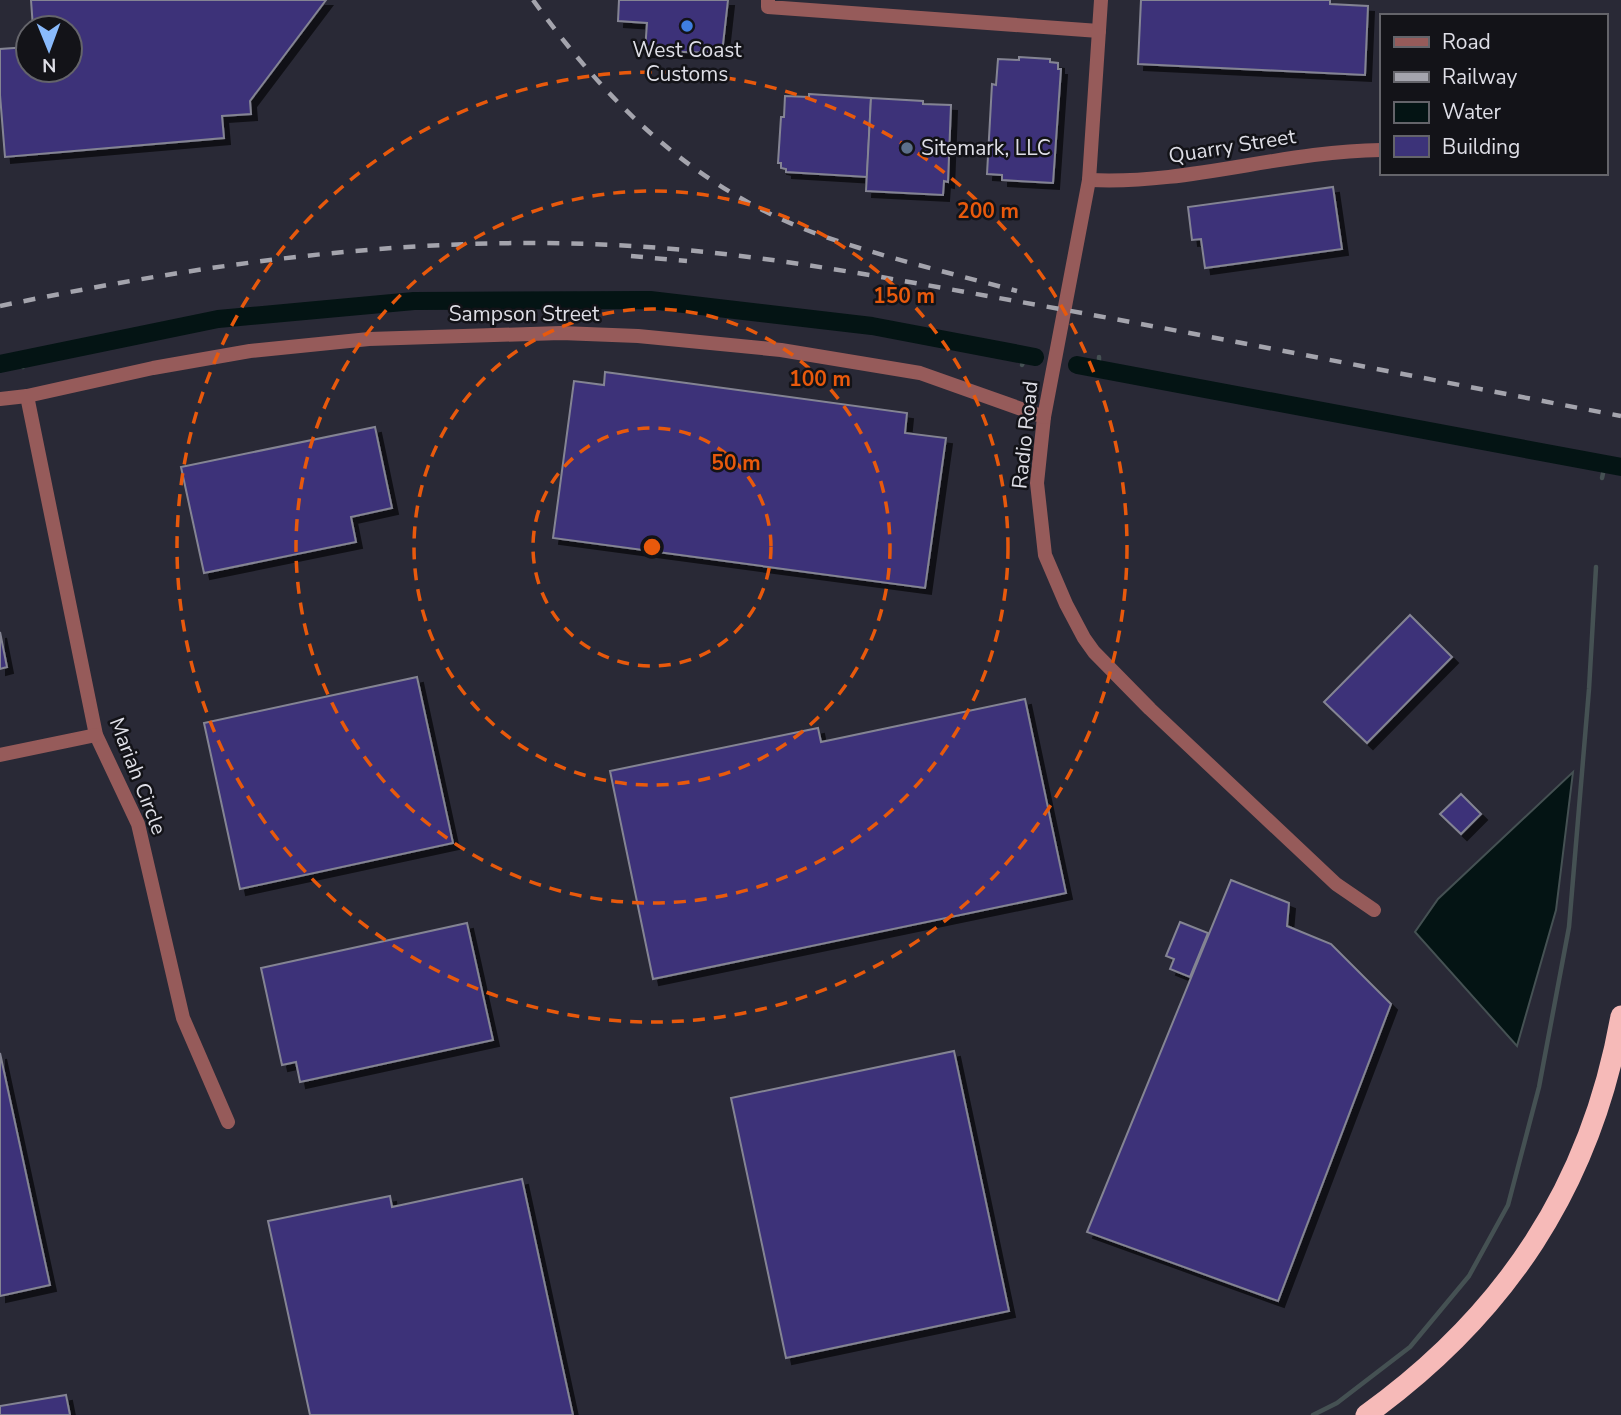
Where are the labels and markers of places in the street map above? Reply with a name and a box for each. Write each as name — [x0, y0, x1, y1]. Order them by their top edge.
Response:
marker: West Coast Customs — [679, 18, 695, 34]
place label: West Coast Customs — [632, 36, 742, 88]
place label: Sitemark, LLC — [921, 134, 1051, 162]
marker: Sitemark, LLC — [899, 140, 915, 156]
centre of rings — [640, 535, 664, 559]

